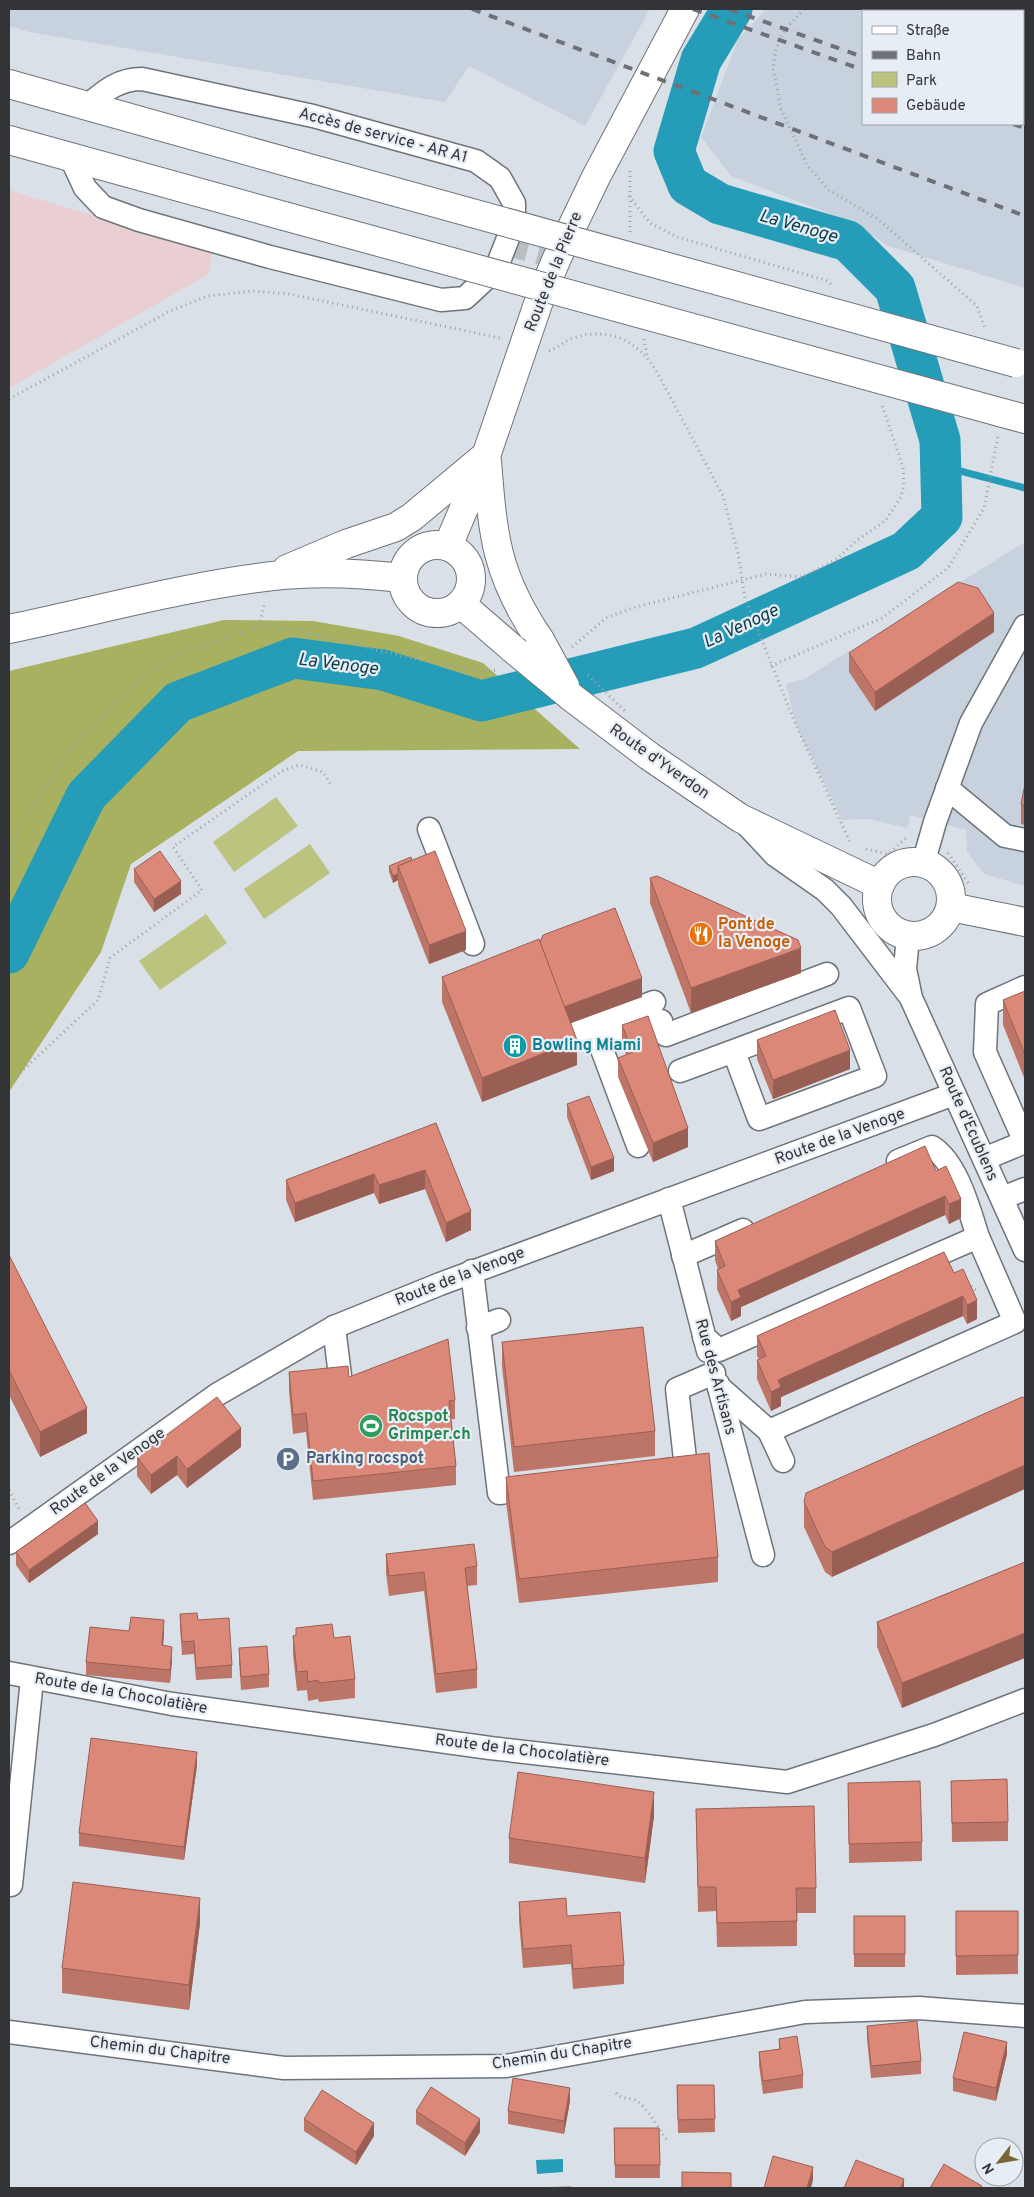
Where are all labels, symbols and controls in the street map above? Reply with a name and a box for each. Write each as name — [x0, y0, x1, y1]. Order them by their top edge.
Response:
legend — [862, 10, 1024, 125]
text: Straße — [906, 22, 950, 41]
text: Bahn — [906, 47, 941, 66]
text: Park — [906, 72, 937, 91]
text: Gebäude — [906, 97, 966, 116]
street label: Accès de service - AR A1 — [296, 104, 470, 168]
water label: La Venoge — [756, 205, 840, 249]
street label: Route de la Pierre — [521, 209, 587, 335]
water label: La Venoge — [700, 599, 783, 654]
water label: La Venoge — [297, 649, 380, 681]
street label: Route d'Yverdon — [605, 720, 713, 804]
place label: Pont de la Venoge — [718, 915, 790, 953]
restaurant icon: Pont de la Venoge — [688, 921, 714, 947]
building icon: Bowling Miami — [502, 1033, 528, 1059]
place label: Bowling Miami — [532, 1036, 641, 1056]
street label: Route d'Ecublens — [934, 1064, 1002, 1184]
street label: Route de la Venoge — [772, 1104, 908, 1170]
street label: Route de la Venoge — [392, 1243, 528, 1311]
street label: Rue des Artisans — [690, 1317, 740, 1437]
place label: Rocspot Grimper.ch — [388, 1407, 471, 1445]
sports icon: Rocspot Grimper.ch — [358, 1413, 384, 1439]
street label: Route de la Venoge — [47, 1424, 169, 1520]
parking icon: Parking rocspot — [275, 1446, 301, 1472]
place label: Parking rocspot — [306, 1449, 424, 1469]
street label: Route de la Chocolatière — [33, 1669, 209, 1719]
street label: Route de la Chocolatière — [434, 1730, 610, 1772]
street label: Chemin du Chapitre — [89, 2032, 231, 2070]
street label: Chemin du Chapitre — [491, 2033, 633, 2075]
north arrow — [974, 2137, 1024, 2187]
text: N — [979, 2159, 999, 2177]

